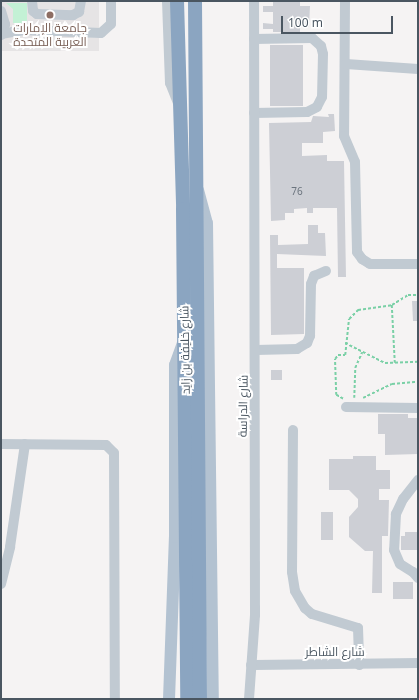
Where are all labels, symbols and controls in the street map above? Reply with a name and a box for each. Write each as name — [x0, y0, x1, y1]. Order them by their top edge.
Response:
scale bar — [283, 8, 395, 34]
marker: جامعة الإمارات العربية المتحدة — [45, 10, 55, 20]
text: 100 m — [288, 14, 323, 31]
place label: جامعة الإمارات العربية المتحدة — [13, 21, 87, 49]
house number: 76 — [291, 186, 303, 198]
street label: شارع خليفة بن زايد — [177, 306, 193, 394]
street label: شارع الدراسة — [235, 375, 251, 437]
street label: شارع الشاطر — [305, 645, 365, 659]

